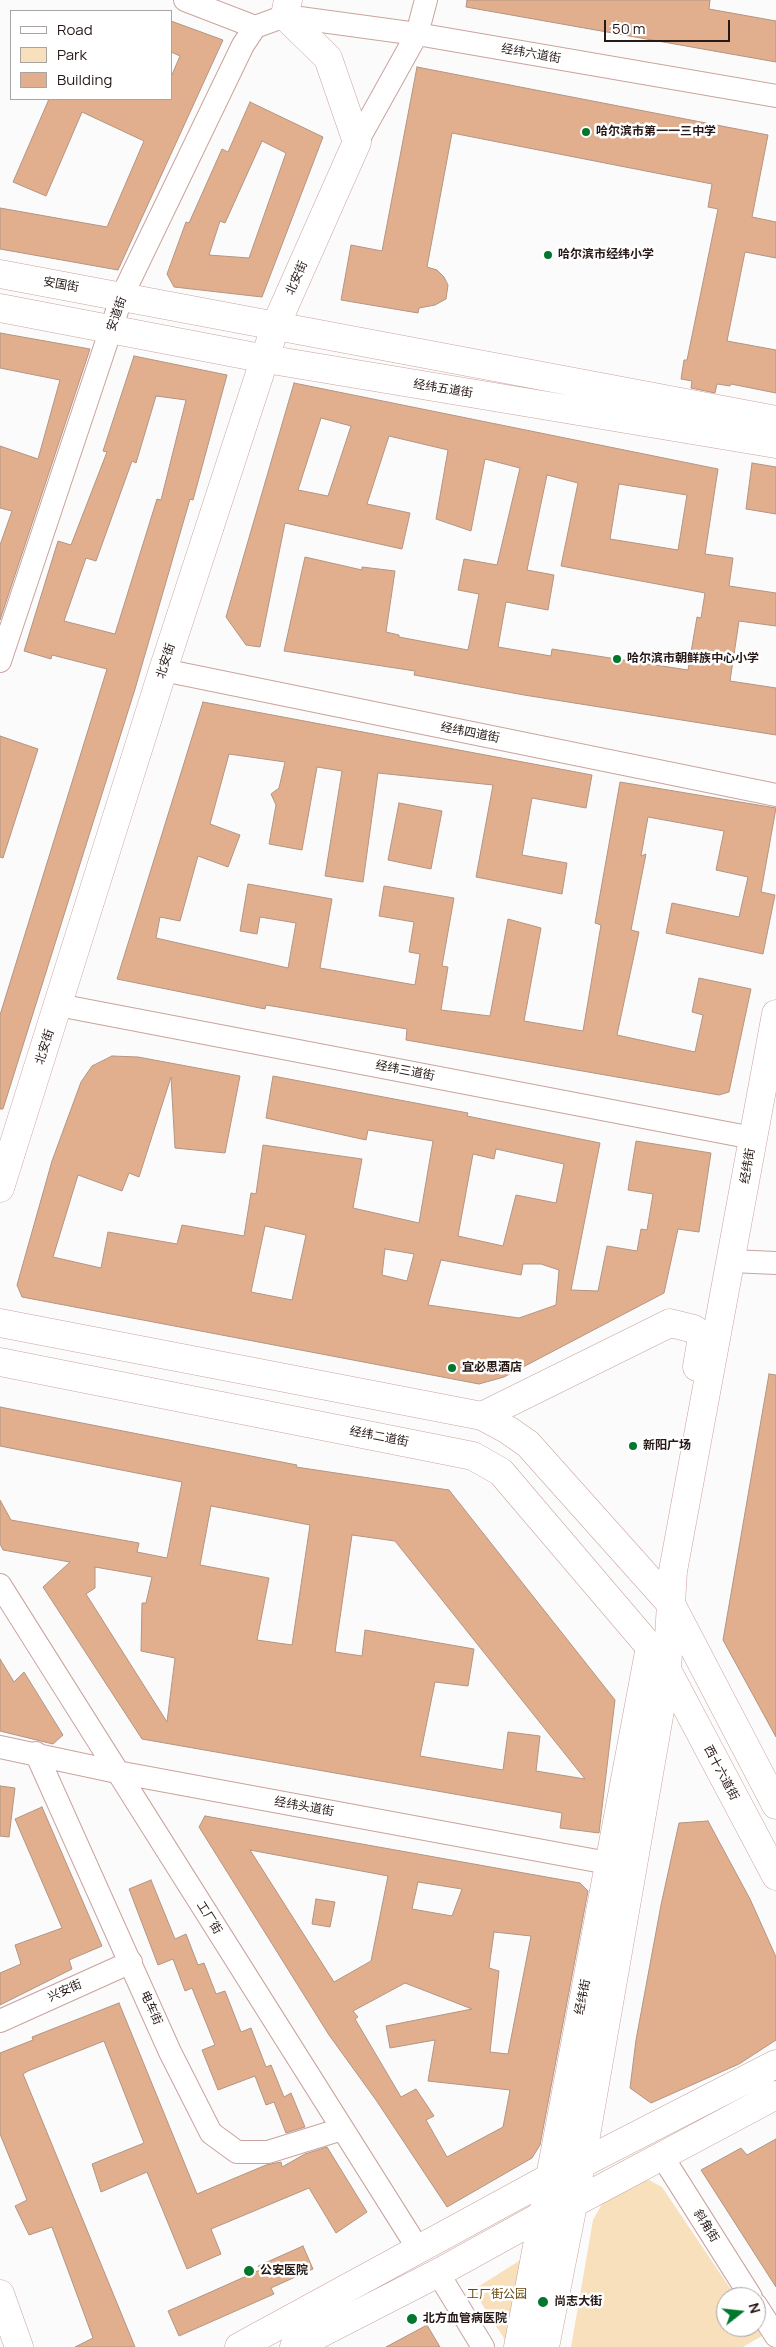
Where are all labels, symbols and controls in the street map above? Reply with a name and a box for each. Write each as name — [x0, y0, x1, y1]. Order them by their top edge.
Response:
legend — [10, 10, 172, 100]
scale bar — [606, 10, 732, 42]
text: 50 m — [612, 18, 646, 39]
text: Road — [57, 19, 93, 40]
street label: 经纬六道街 — [500, 42, 562, 66]
text: Park — [57, 44, 87, 65]
text: Building — [57, 69, 112, 90]
place label: 哈尔滨市第一一三中学 — [596, 125, 716, 139]
marker: 哈尔滨市第一一三中学 — [580, 126, 592, 138]
place label: 哈尔滨市经纬小学 — [558, 248, 654, 262]
marker: 哈尔滨市经纬小学 — [542, 249, 554, 261]
street label: 北安街 — [283, 259, 311, 297]
street label: 安国街 — [42, 275, 80, 295]
street label: 安道街 — [104, 295, 130, 333]
street label: 经纬五道街 — [412, 377, 474, 401]
street label: 北安街 — [154, 642, 178, 680]
place label: 哈尔滨市朝鲜族中心小学 — [627, 652, 759, 666]
marker: 哈尔滨市朝鲜族中心小学 — [611, 653, 623, 665]
street label: 经纬四道街 — [439, 720, 501, 746]
street label: 北安街 — [33, 1028, 57, 1066]
street label: 经纬三道街 — [374, 1058, 436, 1084]
street label: 经纬街 — [738, 1147, 758, 1185]
place label: 宜必思酒店 — [462, 1361, 522, 1375]
marker: 宜必思酒店 — [446, 1362, 458, 1374]
street label: 经纬二道街 — [348, 1424, 410, 1450]
place label: 新阳广场 — [643, 1439, 691, 1453]
marker: 新阳广场 — [627, 1440, 639, 1452]
street label: 西十六道街 — [701, 1743, 741, 1803]
street label: 经纬头道街 — [273, 1795, 335, 1819]
street label: 工厂街 — [193, 1899, 225, 1937]
street label: 兴安街 — [46, 1977, 84, 2005]
street label: 经纬街 — [572, 1978, 594, 2016]
street label: 电车街 — [137, 1989, 165, 2027]
street label: 斜角街 — [690, 2207, 722, 2245]
marker: 公安医院 — [242, 2264, 256, 2278]
place label: 公安医院 — [260, 2264, 308, 2278]
north arrow — [716, 2287, 766, 2337]
park label: 工厂街公园 — [467, 2288, 527, 2302]
marker: 尚志大街 — [536, 2295, 550, 2309]
place label: 尚志大街 — [554, 2295, 602, 2309]
text: N — [744, 2301, 765, 2315]
marker: 北方血管病医院 — [405, 2312, 419, 2326]
place label: 北方血管病医院 — [423, 2312, 507, 2326]

